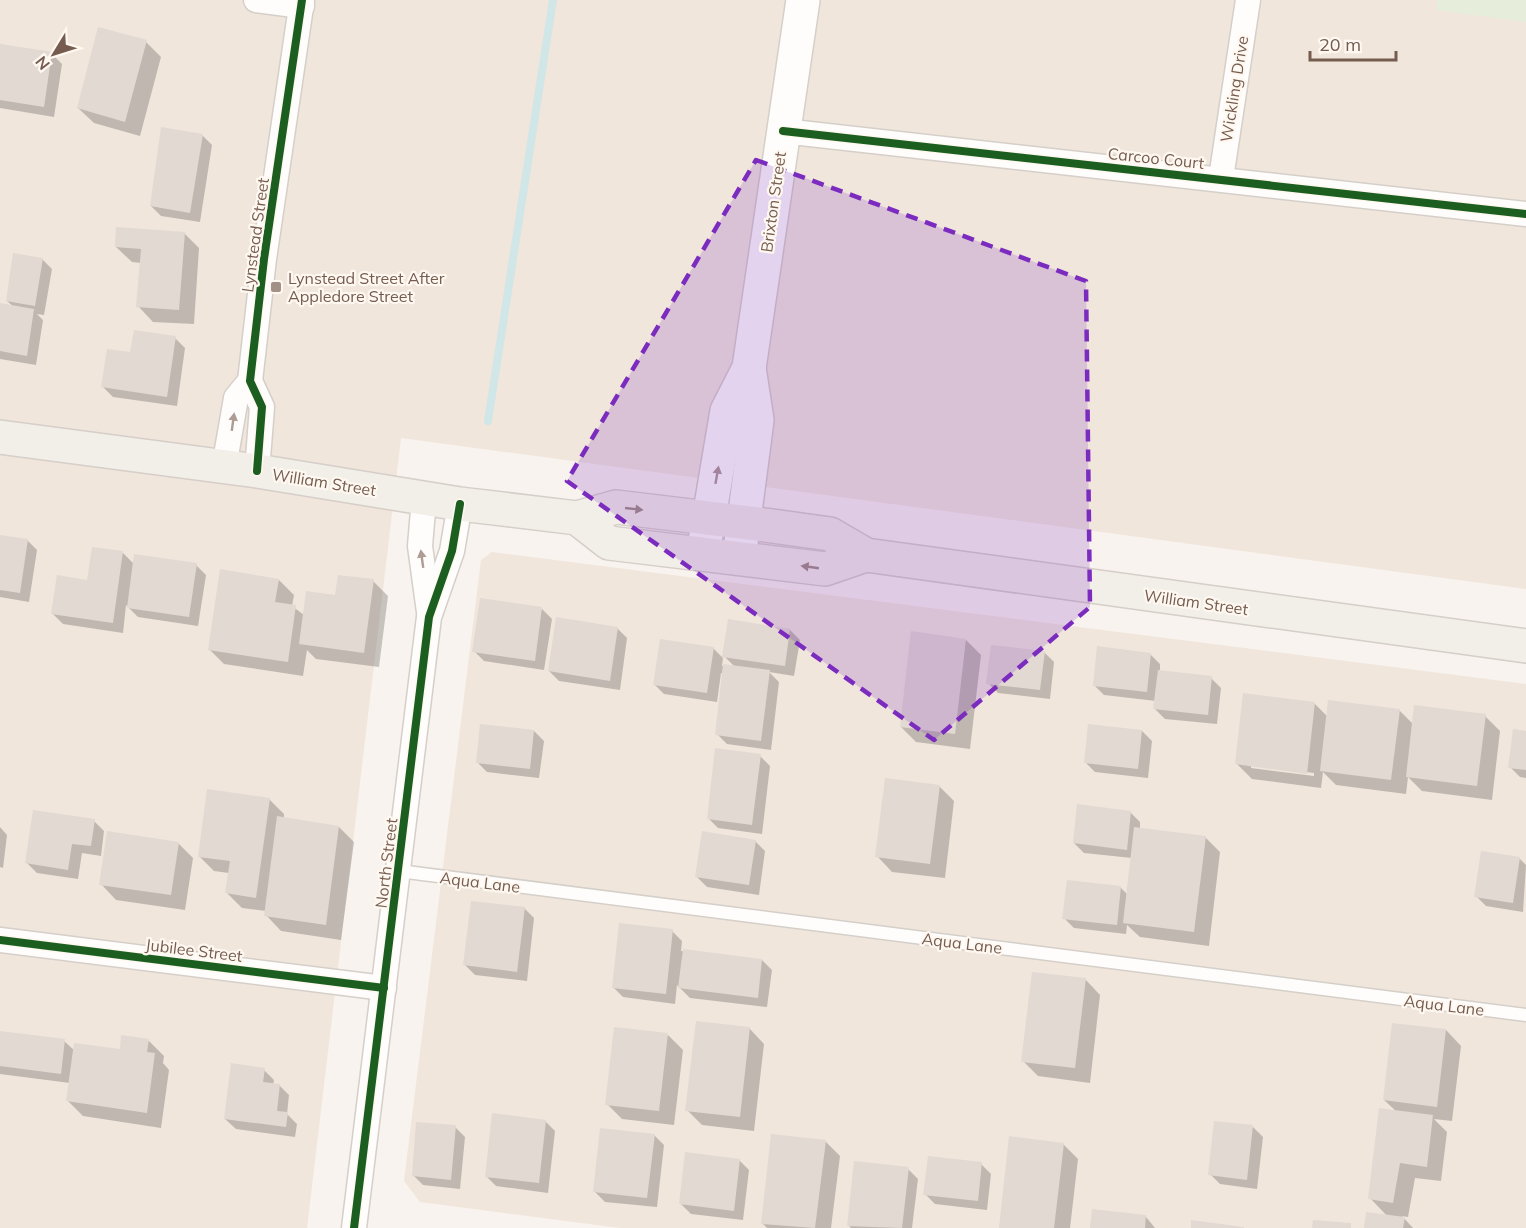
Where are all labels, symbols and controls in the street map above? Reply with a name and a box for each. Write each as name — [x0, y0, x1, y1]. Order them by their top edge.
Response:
north arrow — [24, 24, 84, 84]
scale bar — [1310, 24, 1396, 62]
text: 20 m — [1319, 33, 1361, 56]
street label: Wickling Drive — [1216, 34, 1252, 144]
text: N — [31, 52, 54, 74]
street label: Carcoo Court — [1107, 143, 1206, 173]
street label: Brixton Street — [756, 150, 790, 254]
street label: Lynstead Street — [237, 176, 273, 294]
place label: Lynstead Street After Appledore Street — [288, 268, 445, 306]
marker: Lynstead Street After Appledore Street — [269, 280, 283, 294]
one-way arrow — [228, 412, 237, 431]
street label: William Street — [271, 464, 378, 500]
one-way arrow — [712, 465, 721, 484]
one-way arrow — [624, 504, 643, 514]
one-way arrow — [417, 549, 427, 568]
one-way arrow — [801, 563, 820, 572]
street label: William Street — [1143, 585, 1250, 619]
street label: North Street — [371, 816, 402, 909]
street label: Aqua Lane — [439, 867, 521, 897]
street label: Aqua Lane — [921, 928, 1003, 958]
street label: Jubilee Street — [144, 934, 244, 966]
street label: Aqua Lane — [1403, 990, 1485, 1020]

